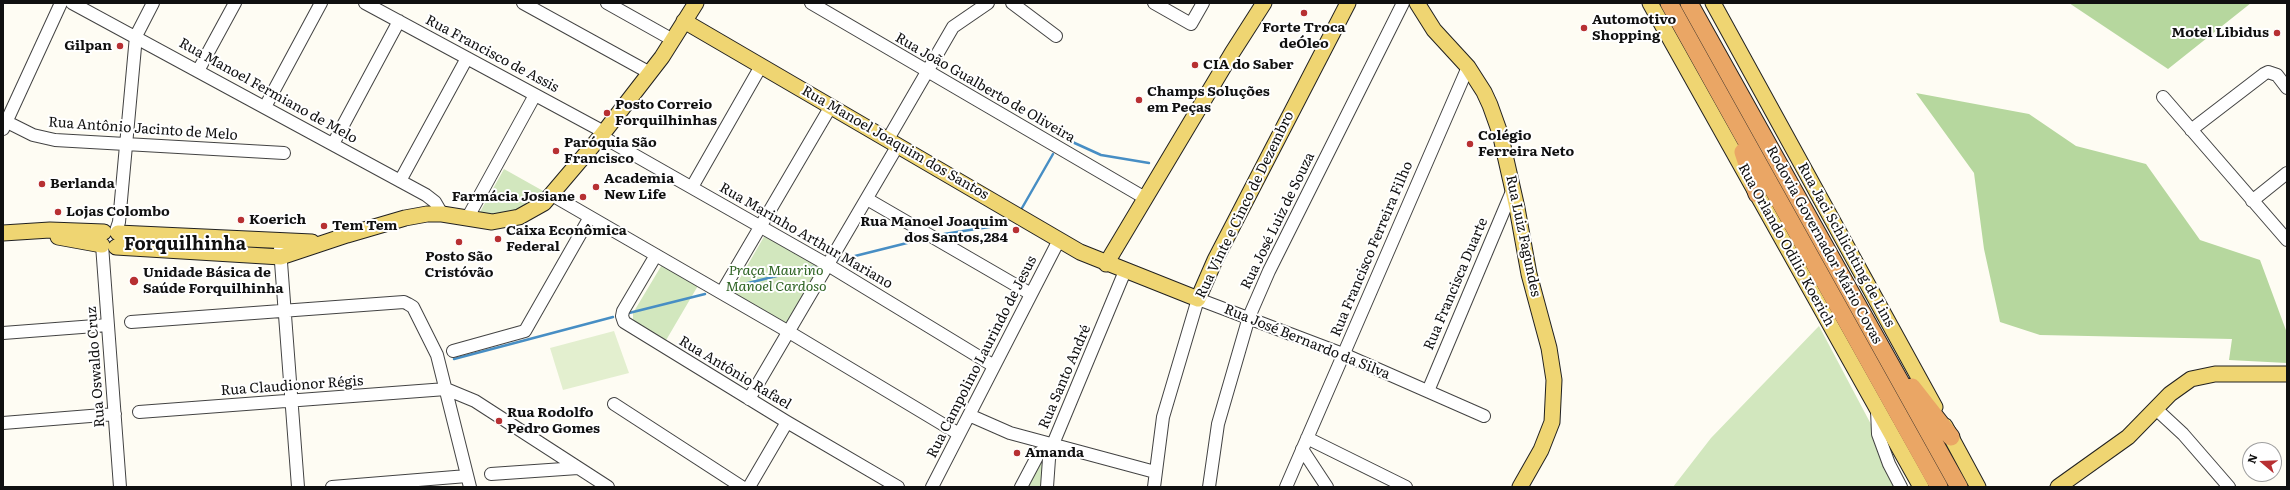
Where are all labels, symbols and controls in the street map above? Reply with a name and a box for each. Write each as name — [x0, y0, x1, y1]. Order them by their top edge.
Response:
marker: Forte Troca deÓleo — [1299, 8, 1309, 18]
street label: Rua Francisco de Assis — [422, 12, 562, 96]
place label: Automotivo Shopping — [1592, 12, 1676, 44]
place label: Forte Troca deÓleo — [1262, 20, 1346, 52]
marker: Automotivo Shopping — [1579, 23, 1589, 33]
place label: Motel Libidus — [2172, 25, 2269, 41]
marker: Motel Libidus — [2272, 28, 2282, 38]
street label: Rua João Gualberto de Oliveira — [892, 29, 1078, 147]
street label: Rua Manoel Fermiano de Melo — [176, 35, 360, 147]
place label: Gilpan — [64, 38, 112, 54]
marker: Gilpan — [115, 41, 125, 51]
place label: CIA do Saber — [1203, 57, 1294, 73]
marker: CIA do Saber — [1190, 60, 1200, 70]
street label: Rua Manoel Joaquim dos Santos — [799, 83, 991, 203]
place label: Champs Soluções em Peças — [1147, 84, 1270, 116]
marker: Champs Soluções em Peças — [1134, 95, 1144, 105]
place label: Posto Correio Forquilhinhas — [615, 97, 717, 130]
marker: Posto Correio Forquilhinhas — [602, 108, 612, 118]
street label: Rua Vinte e Cinco de Dezembro — [1192, 109, 1298, 301]
street label: Rua Antônio Jacinto de Melo — [48, 114, 238, 144]
place label: Colégio Ferreira Neto — [1478, 128, 1574, 160]
place label: Paróquia São Francisco — [564, 135, 657, 168]
marker: Colégio Ferreira Neto — [1465, 139, 1475, 149]
street label: Rodovia Governador Mário Covas — [1762, 143, 1886, 347]
marker: Paróquia São Francisco — [551, 146, 561, 156]
street label: Rua José Luiz de Souza — [1237, 150, 1319, 292]
street label: Rua Francisco Ferreira Filho — [1327, 159, 1417, 339]
street label: Rua Jaci Schlichting de Lins — [1794, 160, 1898, 330]
street label: Rua Orlando Odílio Koerich — [1734, 161, 1838, 329]
place label: Academia New Life — [604, 171, 674, 204]
street label: Rua Luiz Fagundes — [1502, 174, 1544, 298]
place label: Berlanda — [50, 176, 115, 192]
marker: Berlanda — [37, 179, 47, 189]
street label: Rua Marinho Arthur Mariano — [716, 179, 896, 293]
marker: Academia New Life — [591, 182, 601, 192]
place label: Farmácia Josiane — [452, 189, 575, 205]
marker: Farmácia Josiane — [578, 192, 588, 202]
place label: Lojas Colombo — [66, 204, 170, 220]
marker: Lojas Colombo — [53, 207, 63, 217]
place label: Koerich — [249, 212, 306, 228]
place label: Rua Manoel Joaquim dos Santos,284 — [860, 214, 1008, 246]
marker: Koerich — [236, 215, 246, 225]
street label: Rua Francisca Duarte — [1421, 215, 1491, 353]
place label: Tem Tem — [332, 218, 398, 234]
marker: Tem Tem — [319, 221, 329, 231]
place label: Caixa Econômica Federal — [506, 223, 627, 256]
marker: Rua Manoel Joaquim dos Santos,284 — [1011, 225, 1021, 235]
district label: Forquilhinha — [124, 234, 246, 256]
marker: Caixa Econômica Federal — [493, 234, 503, 244]
marker: Posto São Cristóvão — [454, 237, 464, 247]
place label: Posto São Cristóvão — [424, 249, 494, 282]
street label: Rua Campolino Laurindo de Jesus — [924, 253, 1040, 461]
park label: Praça Maurino Manoel Cardoso — [725, 263, 827, 296]
place label: Unidade Básica de Saúde Forquilhinha — [143, 265, 284, 298]
marker: Unidade Básica de Saúde Forquilhinha — [128, 275, 140, 287]
street label: Rua José Bernardo da Silva — [1221, 301, 1393, 383]
street label: Rua Oswaldo Cruz — [83, 306, 109, 428]
street label: Rua Santo André — [1036, 323, 1094, 431]
street label: Rua Antônio Rafael — [676, 333, 794, 413]
street label: Rua Claudionor Régis — [220, 373, 364, 399]
place label: Rua Rodolfo Pedro Gomes — [507, 405, 600, 438]
marker: Rua Rodolfo Pedro Gomes — [494, 416, 504, 426]
north arrow — [2242, 442, 2282, 482]
place label: Amanda — [1025, 445, 1084, 461]
marker: Amanda — [1012, 448, 1022, 458]
text: N — [2243, 451, 2261, 465]

